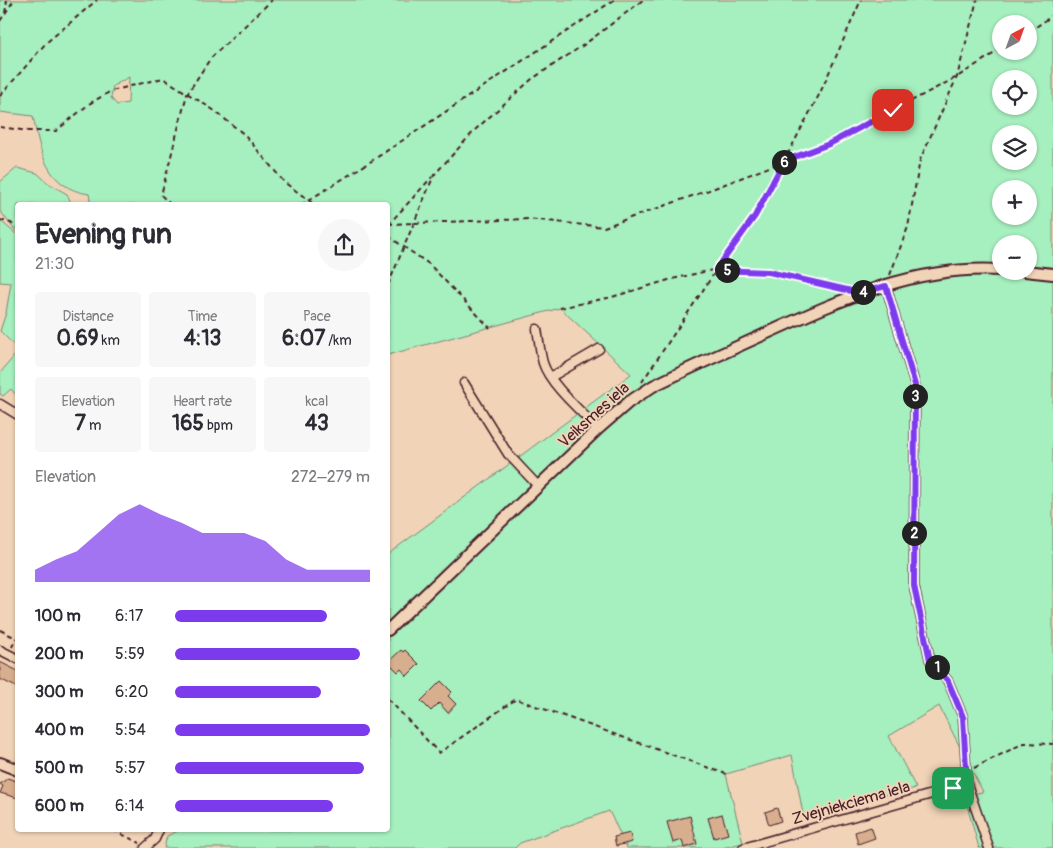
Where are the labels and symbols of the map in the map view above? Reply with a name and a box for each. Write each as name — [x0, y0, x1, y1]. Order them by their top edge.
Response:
north arrow — [992, 15, 1038, 60]
pin — [872, 89, 914, 131]
pin: 6 — [772, 150, 796, 174]
pin: 5 — [714, 258, 740, 282]
pin: 4 — [850, 280, 876, 304]
street label: Veiksmes iela — [554, 378, 634, 452]
pin: 3 — [902, 384, 928, 408]
pin: 2 — [902, 520, 926, 546]
pin: 1 — [924, 654, 950, 680]
pin — [932, 767, 974, 809]
street label: Zvejniekciema iela — [790, 777, 912, 829]

